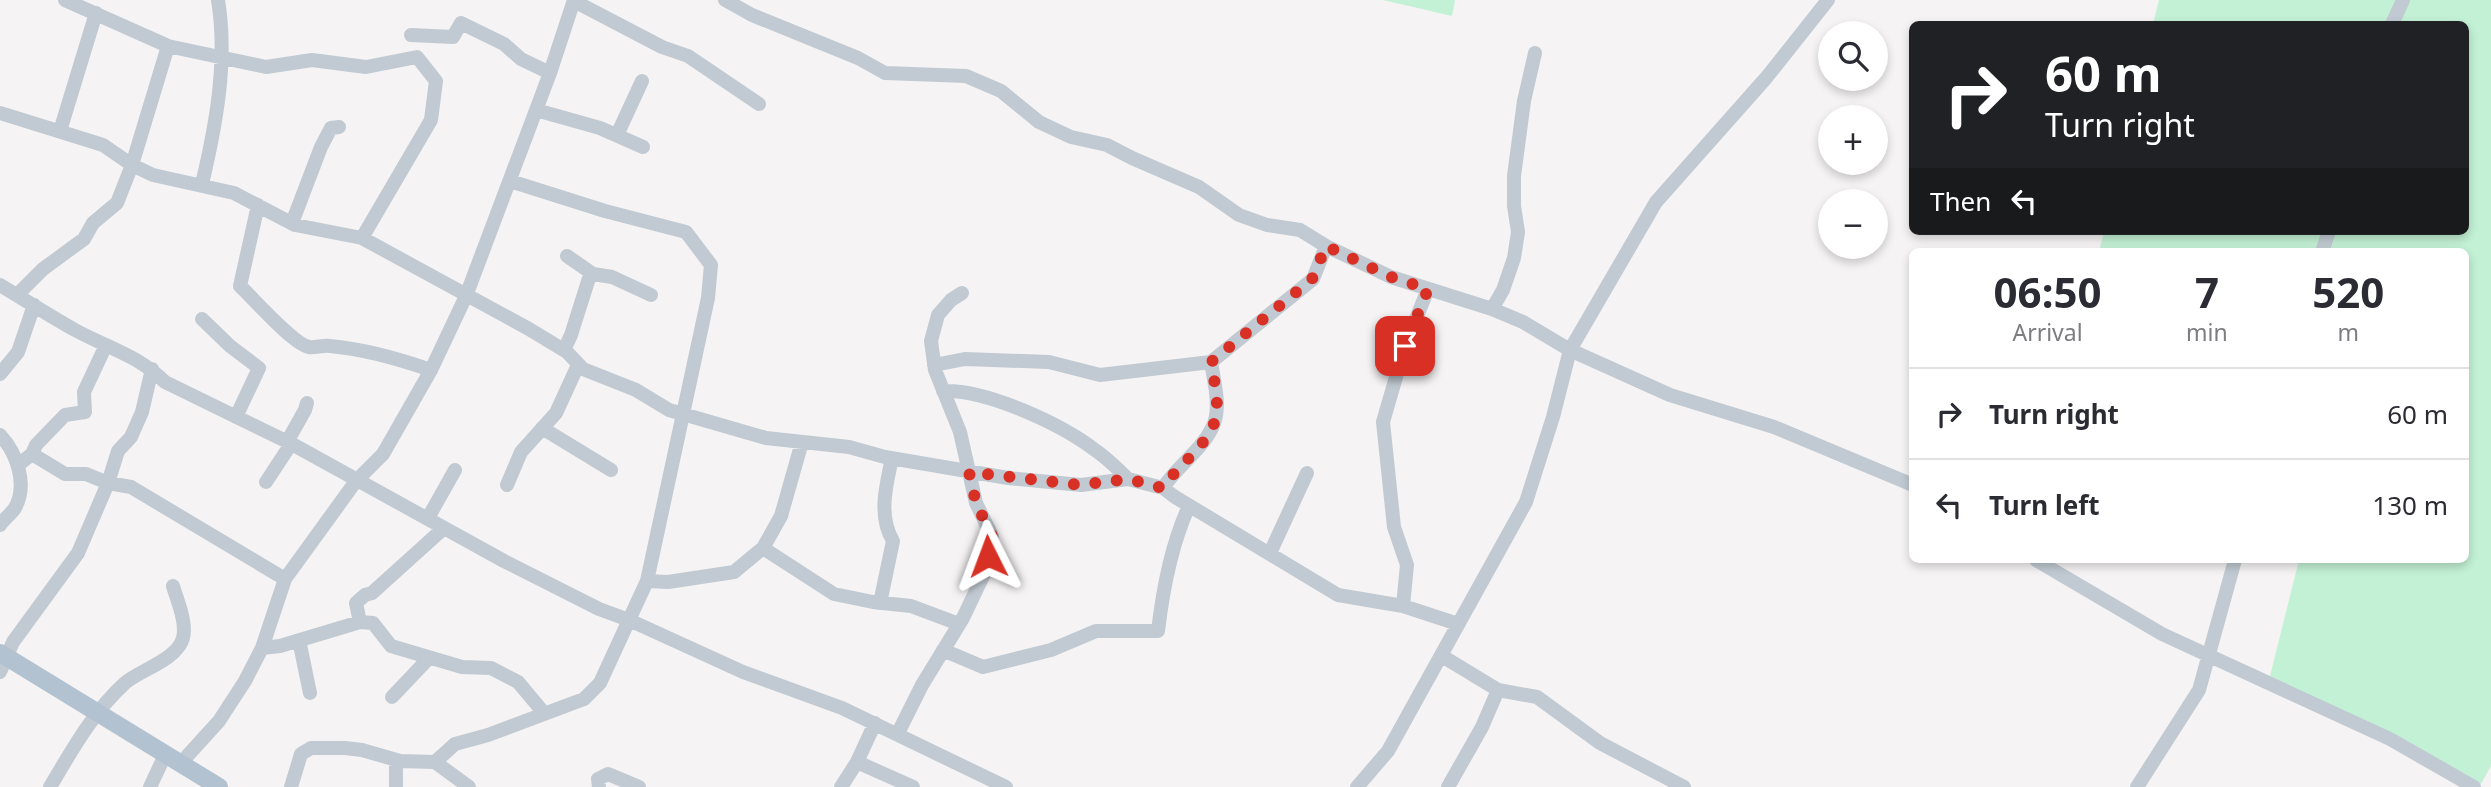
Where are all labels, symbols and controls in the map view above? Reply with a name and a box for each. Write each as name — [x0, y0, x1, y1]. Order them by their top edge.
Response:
map controls — [1818, 21, 1888, 259]
button: search — [1818, 21, 1888, 91]
text: 60 m — [2045, 40, 2162, 106]
icon: right — [1930, 49, 2021, 140]
text: Turn right — [2045, 103, 2195, 146]
button: + — [1818, 105, 1888, 175]
icon: left — [2005, 182, 2043, 220]
text: Then — [1930, 183, 1991, 219]
button: − — [1818, 189, 1888, 259]
text: 06:50 — [1994, 263, 2101, 320]
text: 7 — [2195, 263, 2219, 320]
text: 520 — [2312, 263, 2384, 320]
pin — [1375, 316, 1435, 376]
text: Arrival — [2012, 316, 2083, 348]
text: min — [2186, 316, 2228, 348]
text: m — [2338, 316, 2359, 348]
icon: arrive — [1386, 327, 1424, 365]
icon: right — [1930, 395, 1968, 433]
text: Turn right — [1989, 396, 2119, 432]
text: 60 m — [2387, 396, 2448, 432]
icon: left — [1930, 486, 1968, 524]
text: Turn left — [1989, 487, 2100, 523]
text: 130 m — [2372, 487, 2448, 523]
position arrow — [951, 519, 1025, 593]

